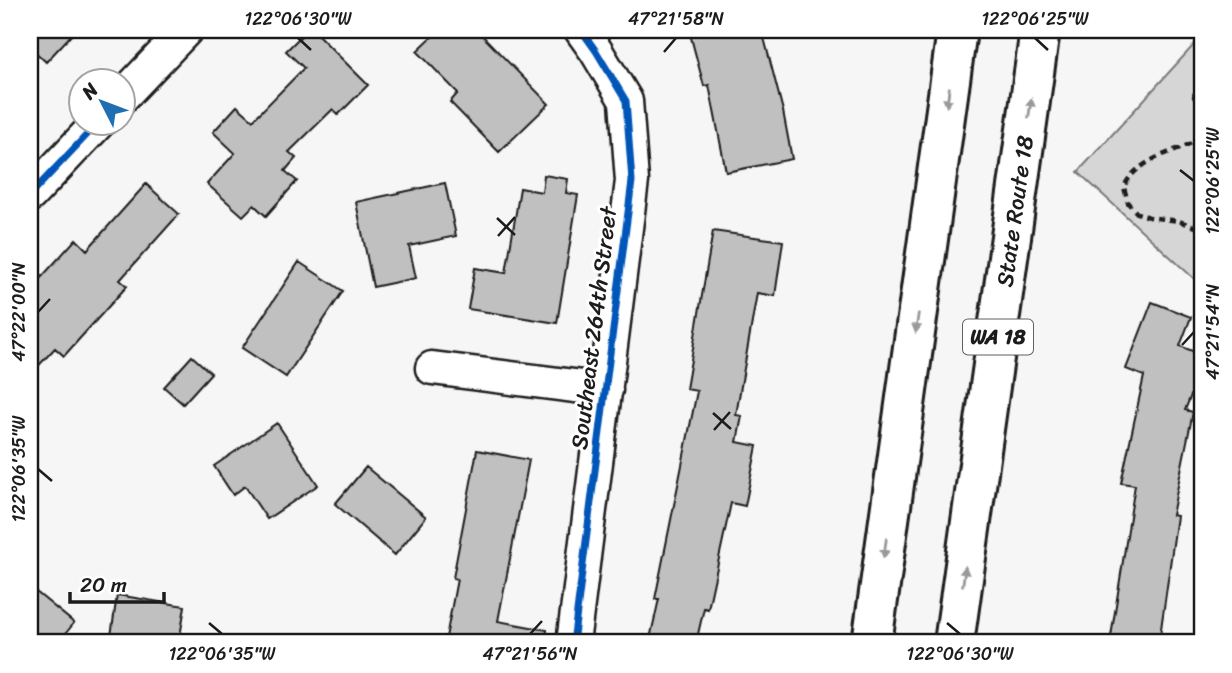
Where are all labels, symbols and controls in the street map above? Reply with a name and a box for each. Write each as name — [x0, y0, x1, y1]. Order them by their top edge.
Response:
text: 122°06'30"W — [244, 3, 353, 35]
text: 47°21'58"N — [628, 3, 724, 35]
text: 122°06'25"W — [981, 3, 1090, 35]
north arrow — [66, 66, 136, 136]
text: N — [72, 74, 107, 108]
one-way arrow — [942, 86, 953, 108]
one-way arrow — [1024, 97, 1035, 119]
text: 122°06'25"W — [1197, 126, 1229, 235]
street label: State Route 18 — [984, 133, 1045, 290]
street label: Southeast 264th Street — [559, 203, 629, 452]
text: 47°22'00"N — [3, 262, 35, 362]
text: 47°21'54"N — [1197, 283, 1229, 380]
one-way arrow — [911, 312, 922, 334]
road number: WA 18 — [963, 320, 1033, 354]
text: 122°06'35"W — [3, 415, 35, 522]
one-way arrow — [879, 537, 890, 559]
scale bar — [70, 561, 164, 605]
one-way arrow — [959, 565, 970, 587]
text: 20 m — [80, 566, 127, 604]
text: 122°06'35"W — [169, 638, 276, 670]
text: 47°21'56"N — [482, 638, 578, 670]
text: 122°06'30"W — [906, 638, 1015, 670]

